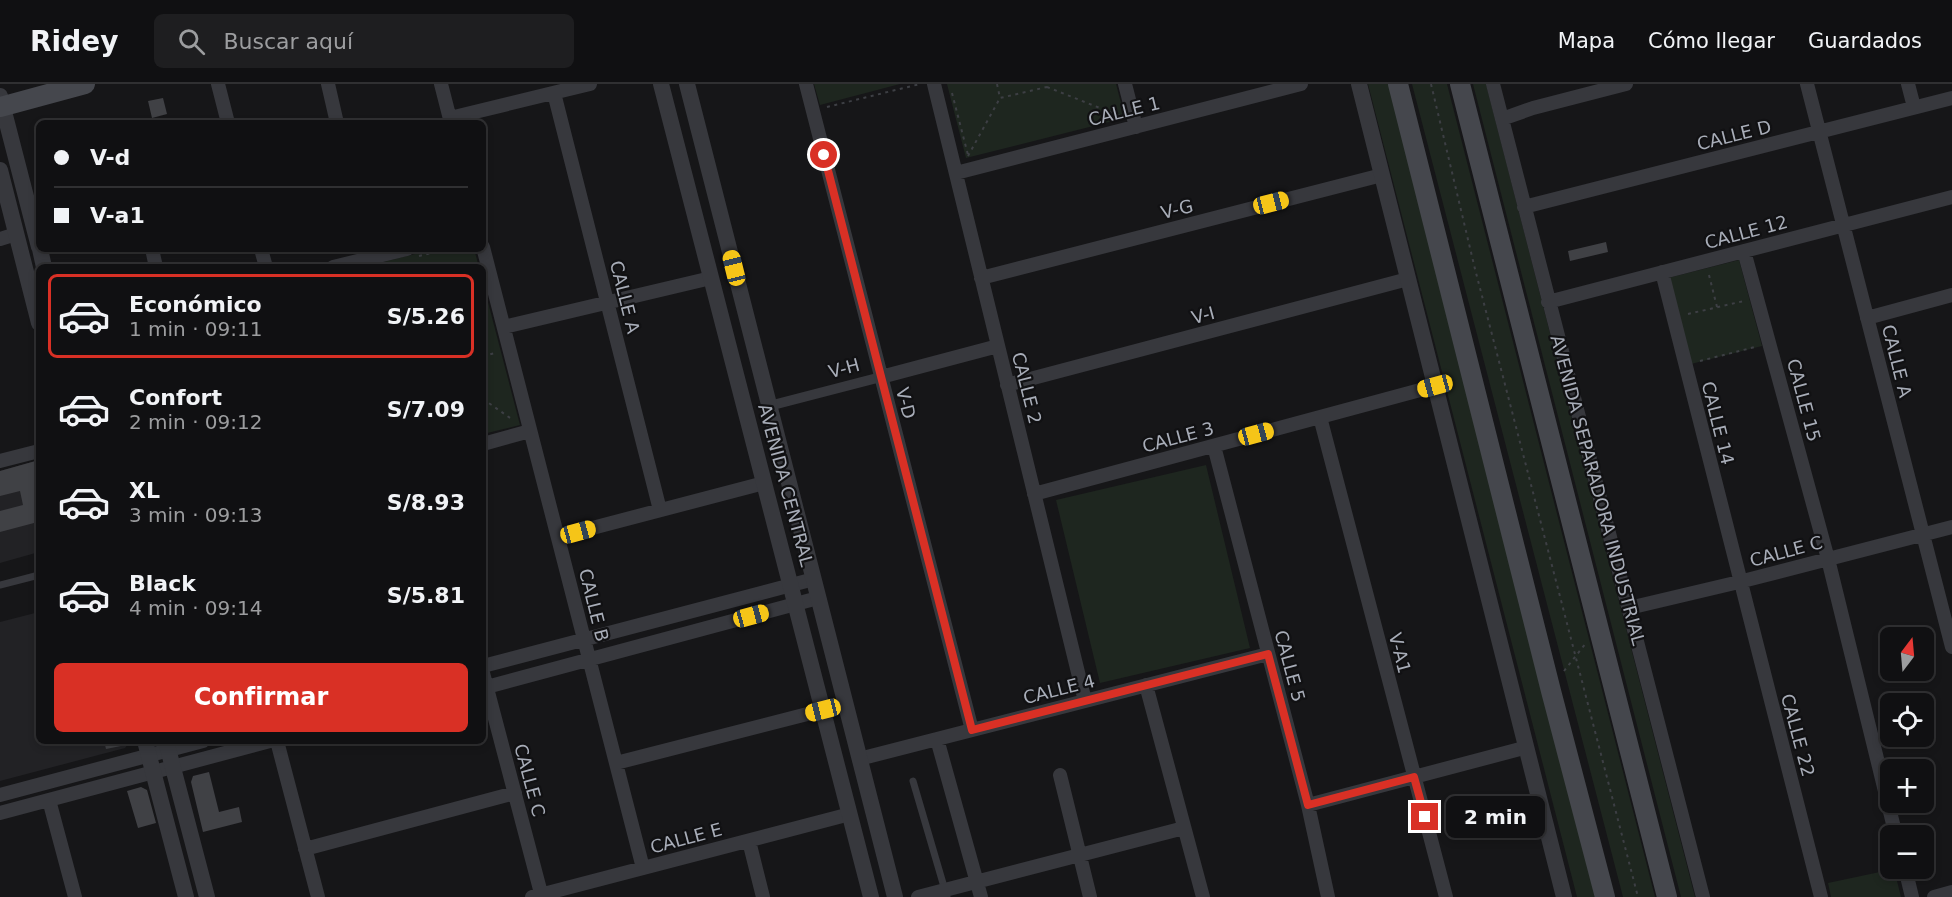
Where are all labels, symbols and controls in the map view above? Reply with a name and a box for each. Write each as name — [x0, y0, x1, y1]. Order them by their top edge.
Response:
search box — [154, 14, 574, 68]
text: Ridey — [30, 25, 118, 58]
icon: search — [175, 25, 208, 58]
text: Buscar aquí — [223, 29, 353, 54]
text: Mapa — [1558, 29, 1615, 53]
text: Cómo llegar — [1648, 29, 1775, 53]
text: Guardados — [1808, 29, 1922, 53]
street label: CALLE 1 — [1086, 92, 1162, 130]
street label: CALLE D — [1695, 116, 1773, 154]
route start — [810, 141, 837, 168]
text: V-d — [90, 145, 130, 170]
car — [1251, 190, 1291, 216]
street label: V-G — [1159, 195, 1195, 223]
text: V-a1 — [90, 203, 145, 228]
street label: CALLE 12 — [1702, 211, 1790, 253]
car — [721, 248, 747, 288]
street label: CALLE A — [606, 258, 644, 336]
icon: car — [57, 289, 111, 343]
text: Económico — [129, 292, 262, 317]
street label: V-I — [1189, 302, 1217, 328]
text: S/5.26 — [387, 304, 465, 329]
text: 1 min · 09:11 — [129, 317, 263, 341]
street label: CALLE A — [1878, 322, 1916, 400]
street label: AVENIDA SEPARADORA INDUSTRIAL — [1546, 333, 1650, 647]
street label: CALLE 2 — [1008, 350, 1046, 426]
street label: V-H — [826, 354, 862, 382]
street label: CALLE 15 — [1783, 356, 1825, 444]
car — [1415, 373, 1455, 399]
street label: CALLE 14 — [1698, 379, 1738, 467]
icon: car — [57, 382, 111, 436]
text: Confort — [129, 385, 222, 410]
street label: V-D — [892, 385, 920, 421]
text: S/7.09 — [387, 397, 465, 422]
street label: AVENIDA CENTRAL — [754, 401, 818, 569]
text: 2 min · 09:12 — [129, 410, 263, 434]
street label: CALLE 3 — [1140, 417, 1216, 457]
car — [1236, 421, 1276, 447]
icon: car — [57, 475, 111, 529]
text: XL — [129, 478, 160, 503]
text: S/8.93 — [387, 490, 465, 515]
text: 3 min · 09:13 — [129, 503, 263, 527]
car — [558, 519, 598, 545]
street label: CALLE C — [1747, 531, 1825, 571]
street label: CALLE B — [575, 566, 613, 644]
icon: car — [57, 568, 111, 622]
text: Black — [129, 571, 196, 596]
text: S/5.81 — [387, 583, 465, 608]
text: 4 min · 09:14 — [129, 596, 263, 620]
car — [731, 603, 771, 629]
north arrow — [1880, 627, 1934, 681]
map controls — [1880, 627, 1934, 879]
street label: CALLE 5 — [1270, 628, 1310, 704]
street label: V-A1 — [1385, 630, 1415, 676]
button: Confirmar — [54, 663, 468, 732]
street label: CALLE 4 — [1021, 670, 1097, 708]
street label: CALLE 22 — [1777, 691, 1819, 779]
button: locate — [1880, 693, 1934, 747]
car — [803, 697, 843, 723]
street label: CALLE C — [510, 741, 550, 819]
button: + — [1880, 759, 1934, 813]
callout: 2 min — [1446, 796, 1545, 838]
route end — [1411, 803, 1438, 830]
text: 2 min — [1464, 805, 1527, 829]
street label: CALLE E — [648, 818, 724, 858]
button: − — [1880, 825, 1934, 879]

